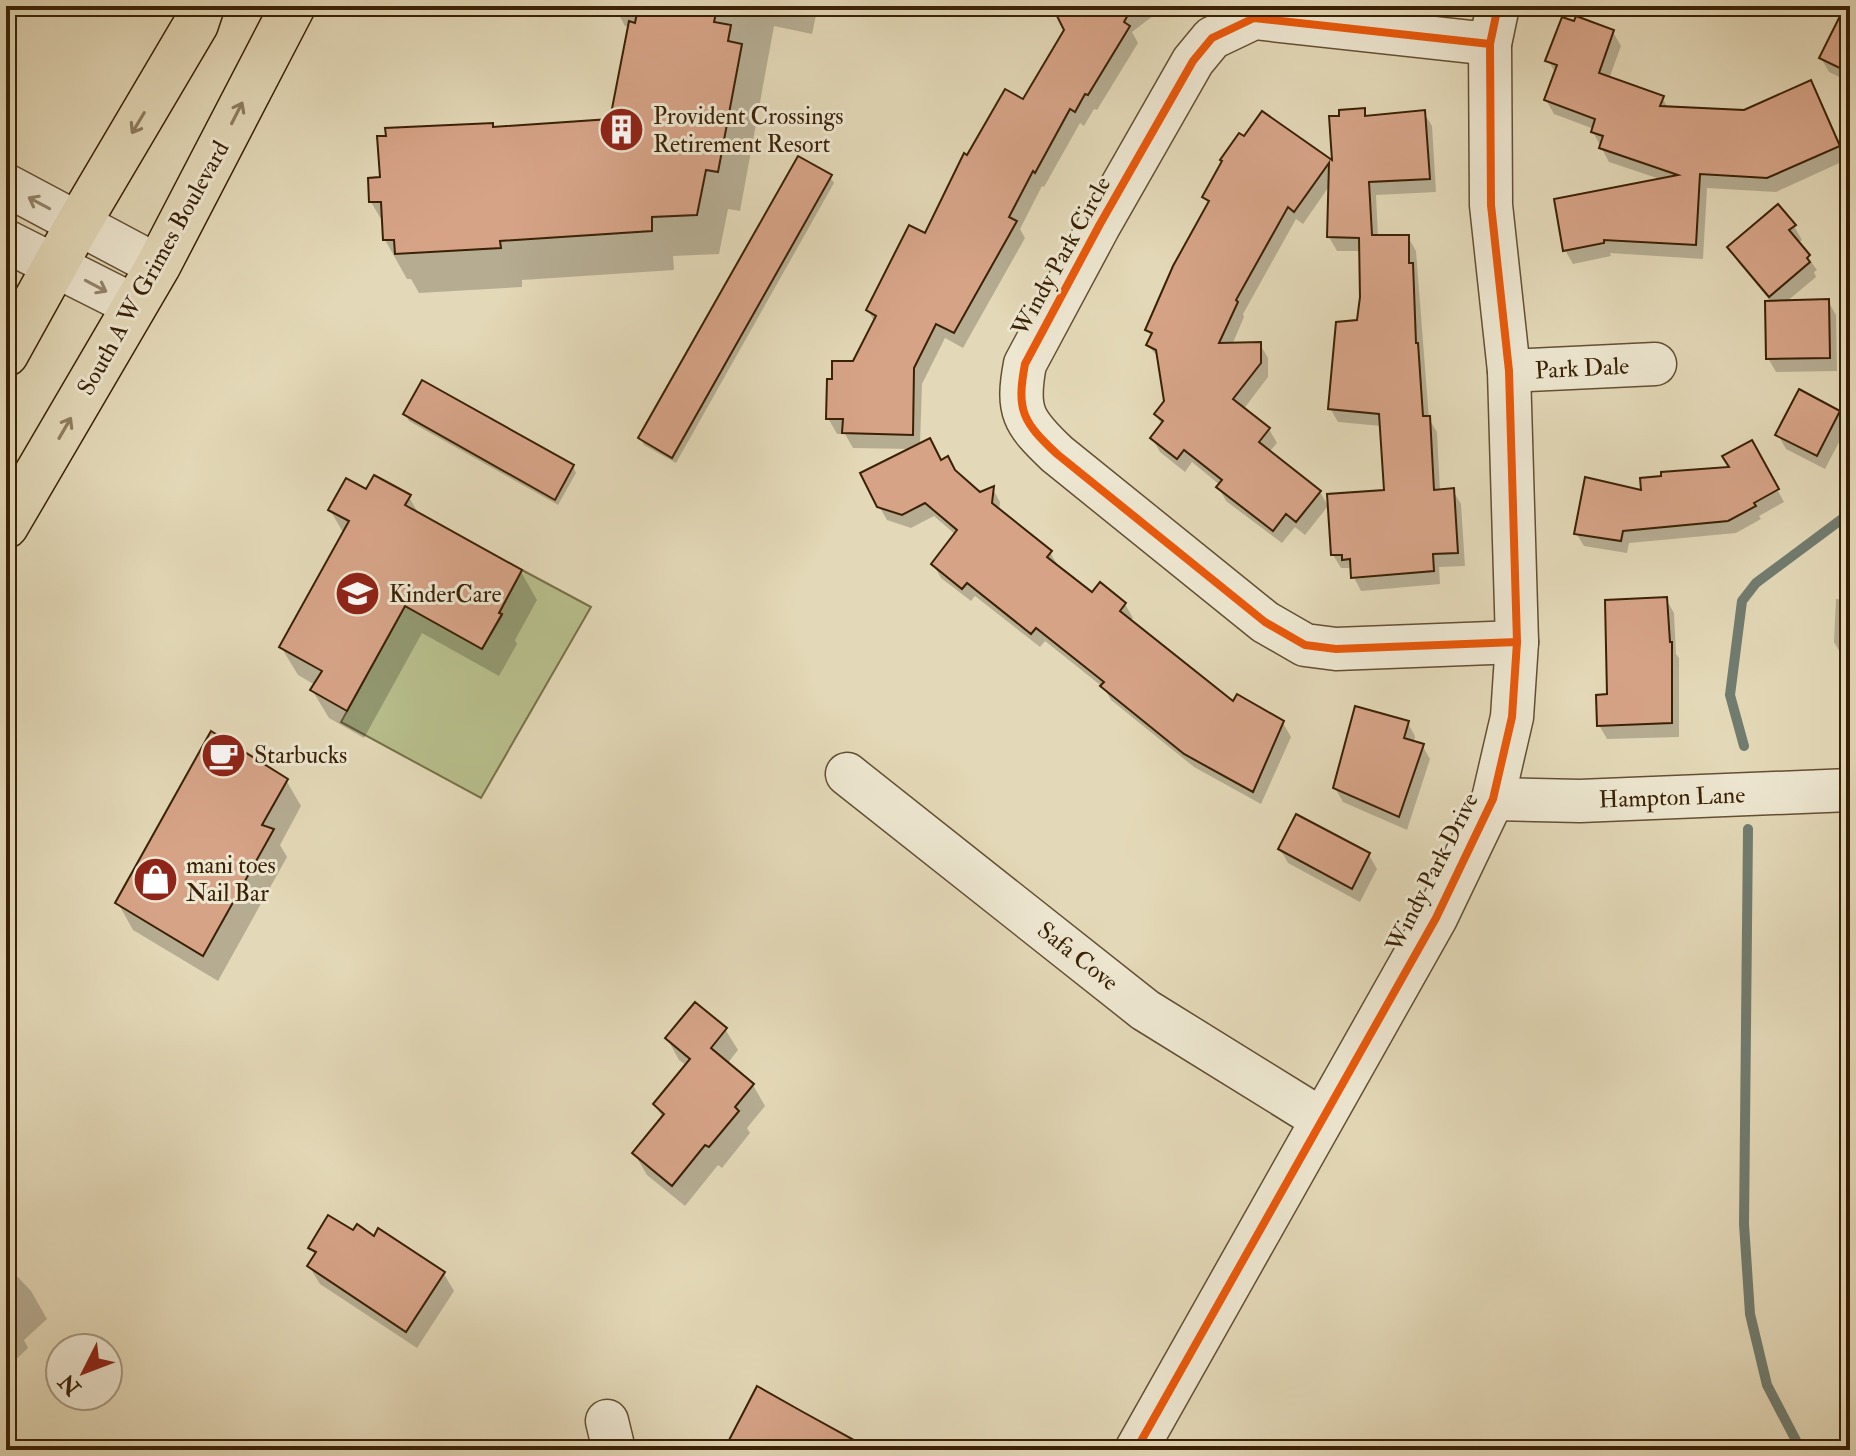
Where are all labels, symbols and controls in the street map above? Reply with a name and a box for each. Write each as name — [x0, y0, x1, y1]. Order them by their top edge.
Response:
place label: Provident Crossings Retirement Resort — [653, 101, 844, 160]
one-way arrow — [229, 102, 245, 126]
building icon: Provident Crossings Retirement Resort — [598, 106, 646, 154]
one-way arrow — [130, 111, 146, 134]
street label: South A W Grimes Boulevard — [70, 135, 236, 401]
street label: Windy Park Circle — [1004, 171, 1118, 342]
one-way arrow — [28, 195, 52, 211]
one-way arrow — [83, 278, 107, 294]
street label: Park Dale — [1534, 351, 1630, 386]
one-way arrow — [57, 417, 73, 440]
school or university icon: KinderCare — [334, 570, 382, 618]
place label: KinderCare — [389, 579, 502, 610]
cafe icon: Starbucks — [199, 731, 247, 779]
place label: Starbucks — [254, 740, 347, 771]
street label: Hampton Lane — [1598, 779, 1746, 816]
street label: Windy Park Drive — [1379, 788, 1486, 958]
place label: mani toes Nail Bar — [186, 850, 276, 909]
shop icon: mani toes Nail Bar — [131, 855, 179, 903]
street label: Safa Cove — [1031, 915, 1125, 998]
north arrow — [44, 1332, 124, 1412]
text: N — [53, 1368, 88, 1402]

